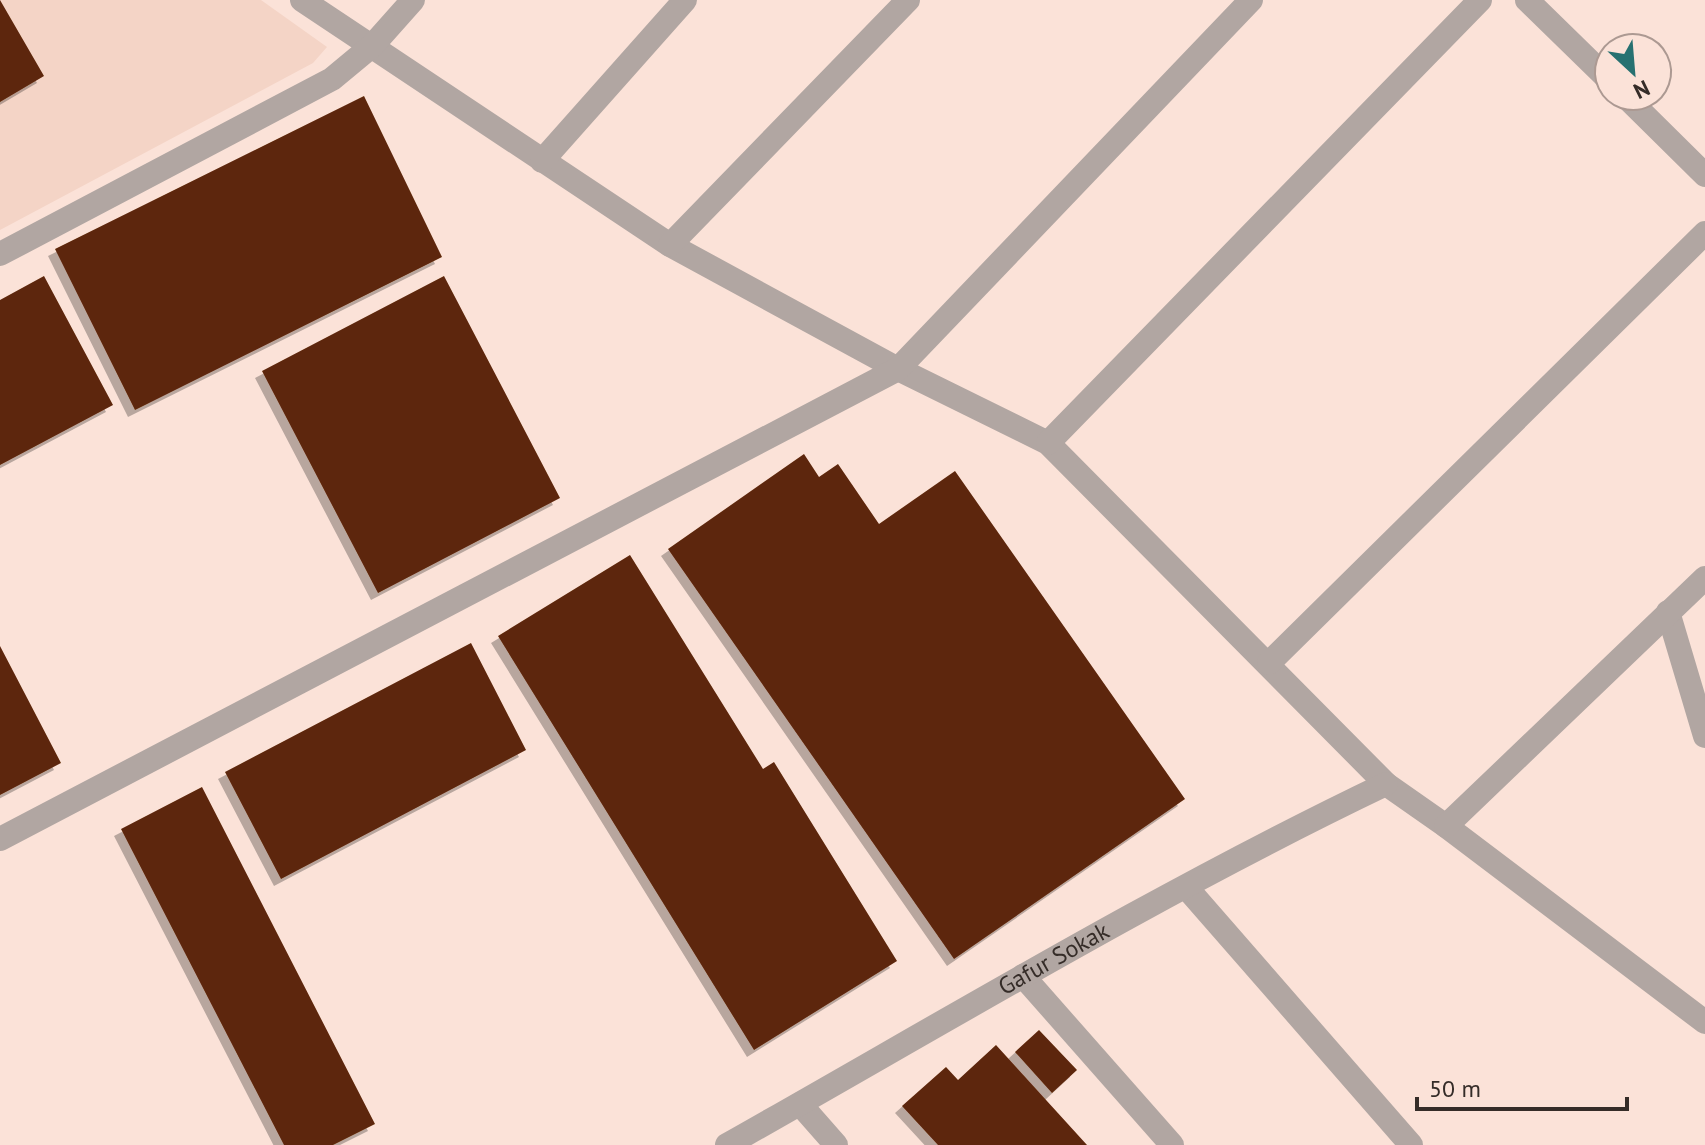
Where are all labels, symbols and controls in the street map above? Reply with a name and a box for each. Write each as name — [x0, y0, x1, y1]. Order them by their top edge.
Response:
north arrow — [1593, 32, 1673, 112]
text: N — [1629, 74, 1654, 106]
street label: Gafur Sokak — [993, 915, 1115, 1002]
scale bar — [1417, 1061, 1627, 1111]
text: 50 m — [1429, 1073, 1481, 1104]

